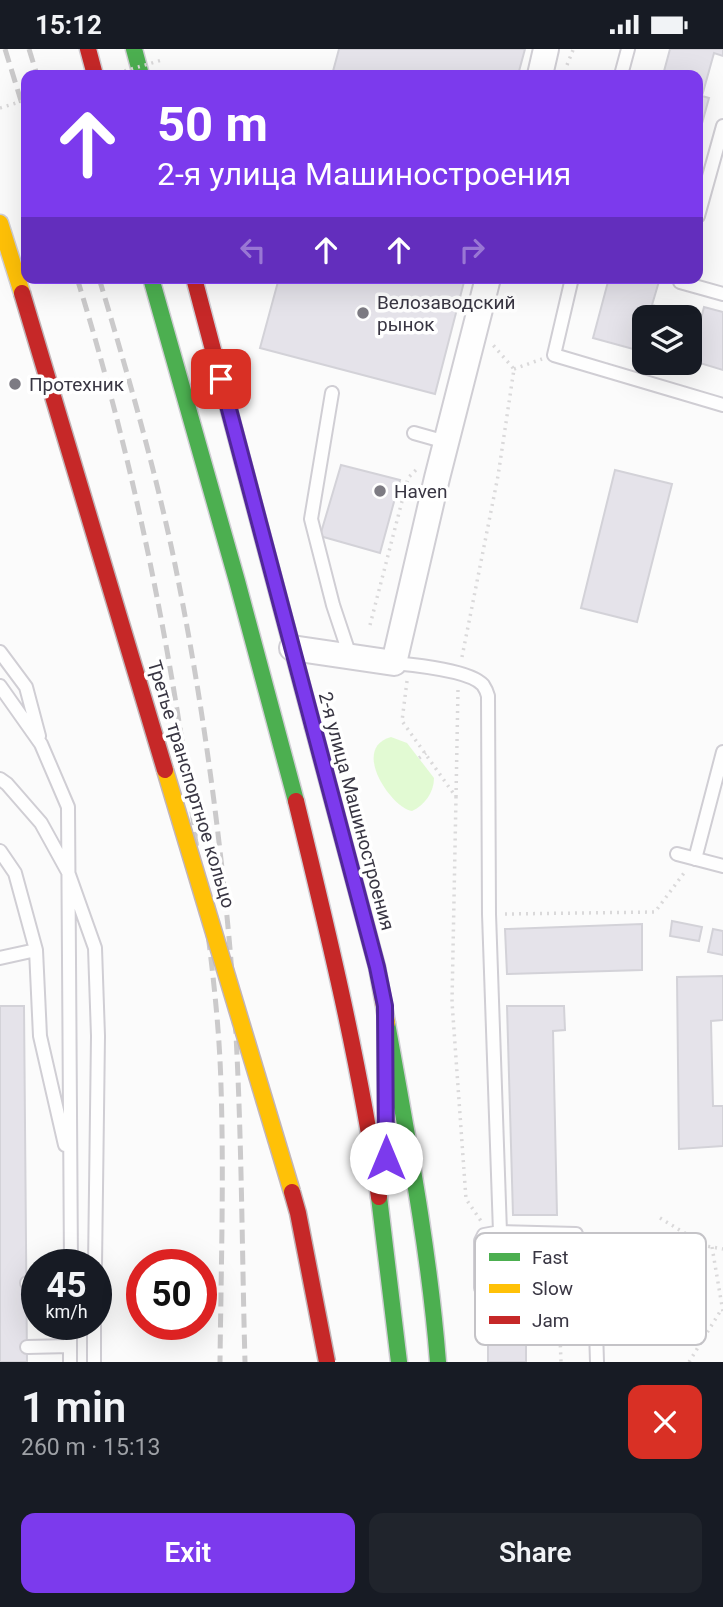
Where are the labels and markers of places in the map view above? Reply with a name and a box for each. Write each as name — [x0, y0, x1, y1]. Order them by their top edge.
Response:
place label: Велозаводский рынок — [377, 291, 515, 336]
marker: Велозаводский рынок — [355, 305, 371, 321]
pin — [191, 349, 251, 409]
place label: Протехник — [29, 373, 125, 396]
marker: Протехник — [7, 376, 23, 392]
place label: Haven — [394, 480, 447, 503]
marker: Haven — [372, 483, 388, 499]

